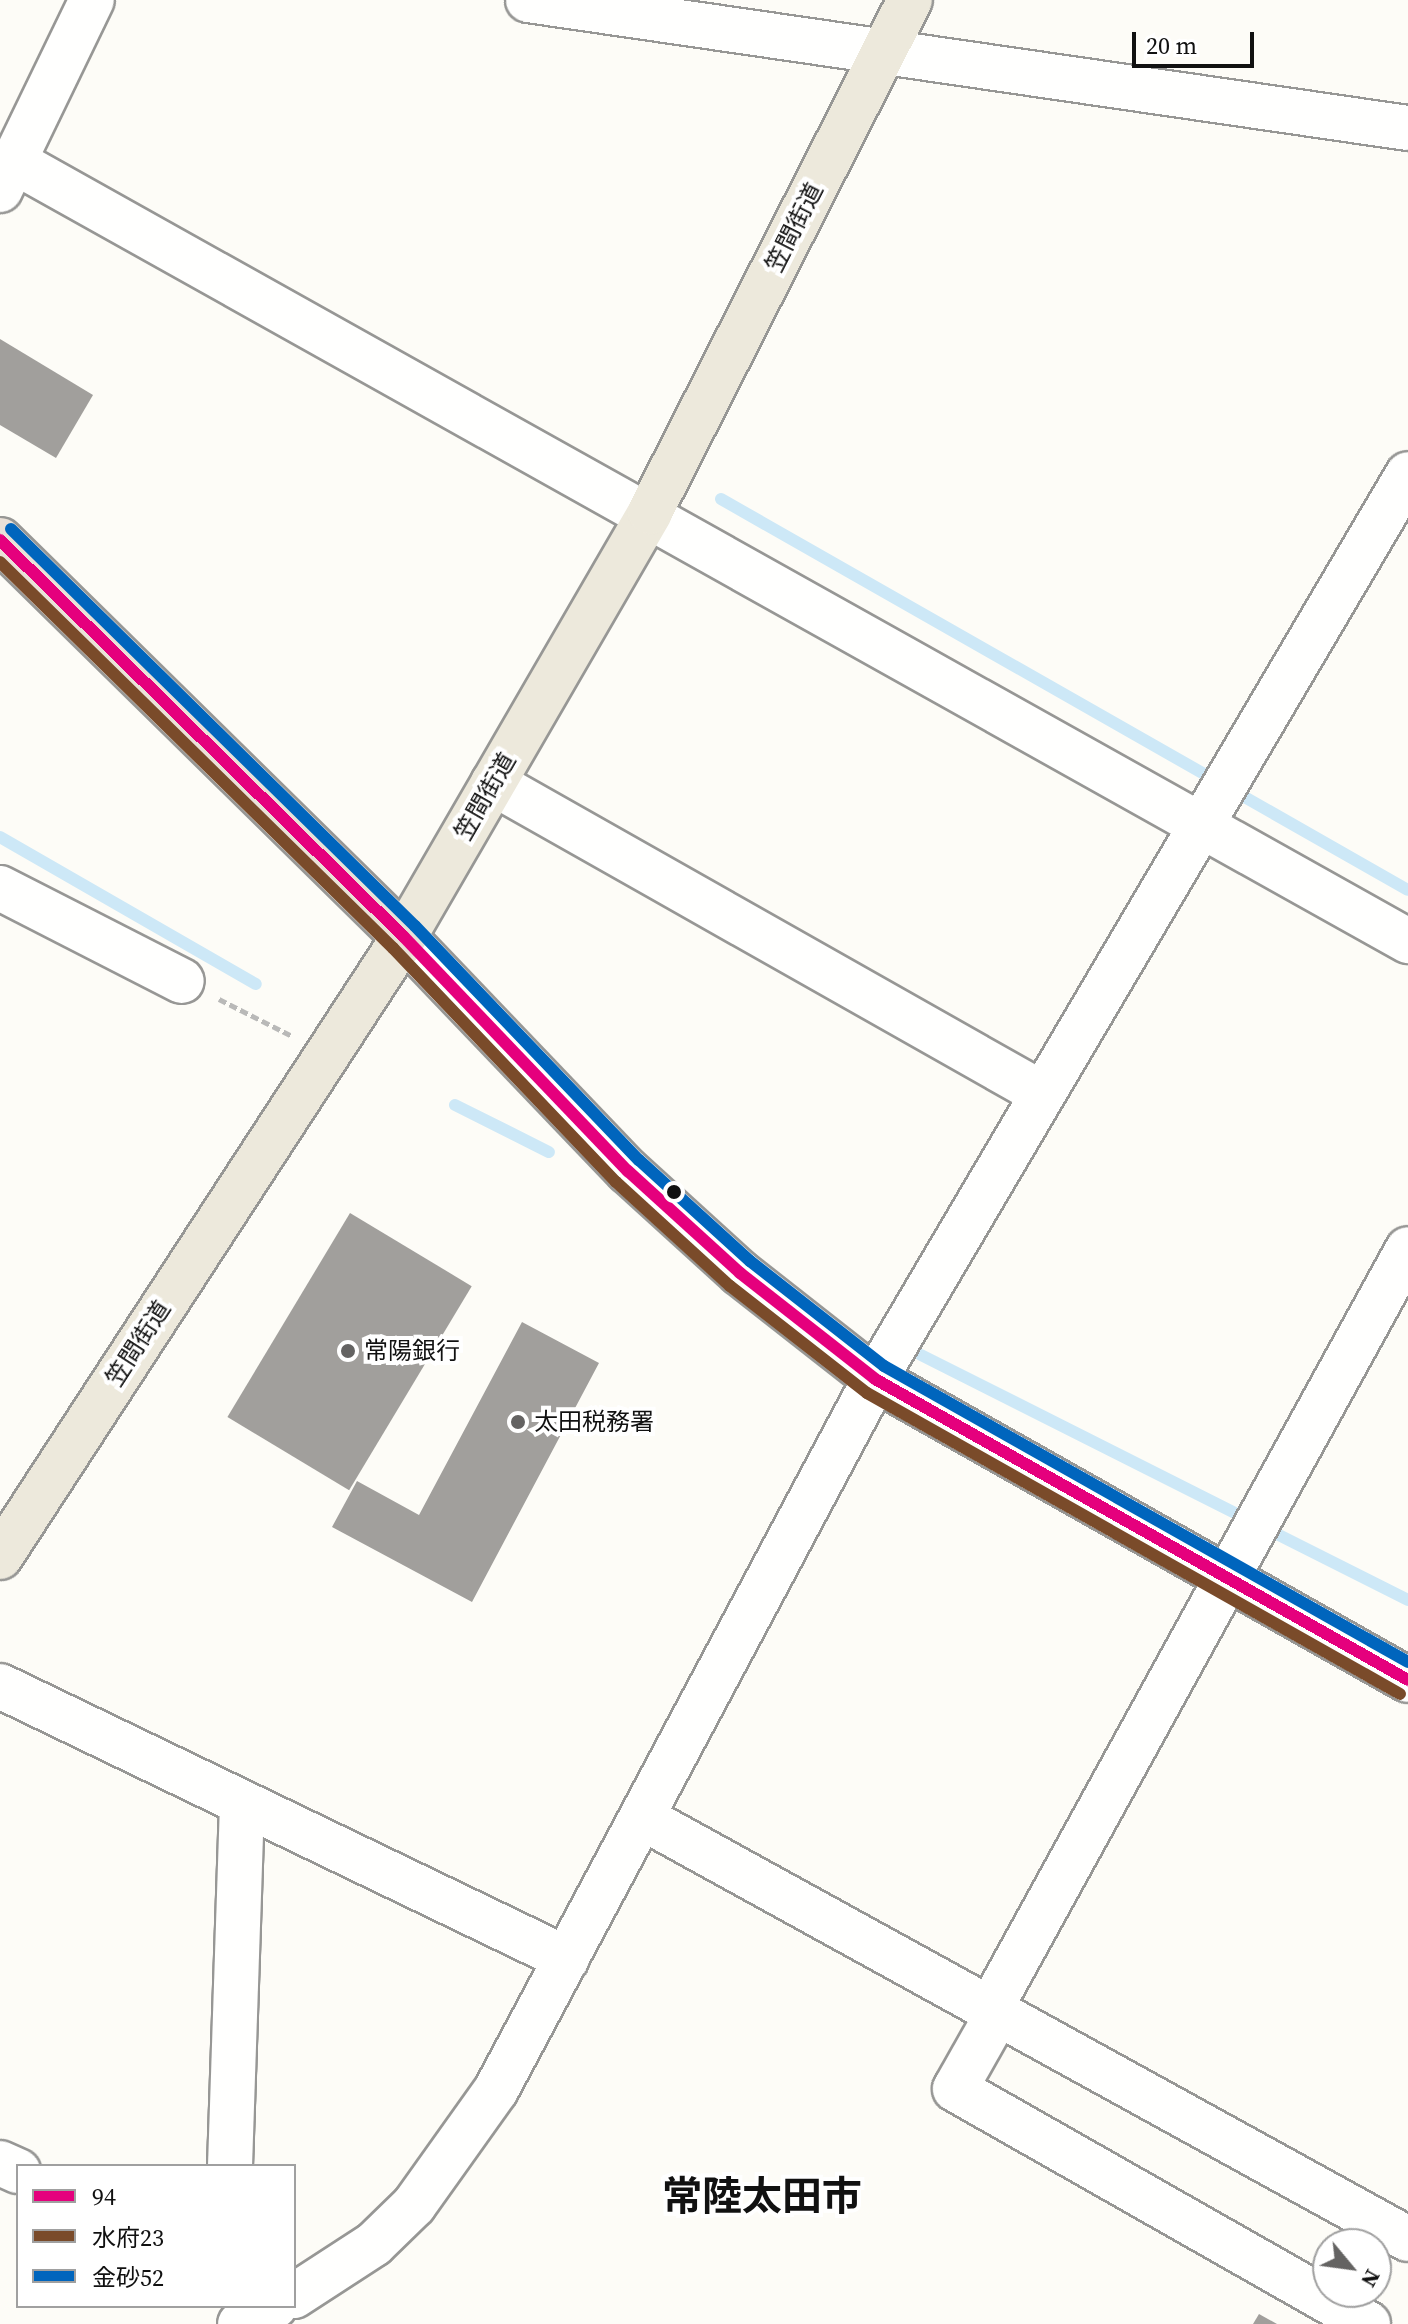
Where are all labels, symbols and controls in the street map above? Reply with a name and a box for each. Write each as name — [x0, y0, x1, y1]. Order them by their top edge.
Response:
scale bar — [1136, 16, 1258, 66]
text: 20 m — [1146, 29, 1197, 62]
street label: 笠間街道 — [759, 178, 829, 276]
street label: 笠間街道 — [449, 747, 521, 845]
unlabelled marker — [666, 1184, 682, 1200]
street label: 笠間街道 — [100, 1295, 176, 1391]
place label: 常陽銀行 — [364, 1337, 460, 1365]
marker: 常陽銀行 — [339, 1342, 357, 1360]
place label: 太田税務署 — [534, 1408, 654, 1436]
marker: 太田税務署 — [509, 1413, 527, 1431]
legend — [16, 2164, 296, 2308]
district label: 常陸太田市 — [662, 2172, 862, 2220]
text: 94 — [92, 2180, 116, 2213]
text: 水府23 — [92, 2221, 164, 2254]
north arrow — [1312, 2228, 1392, 2308]
text: 金砂52 — [92, 2261, 164, 2294]
text: N — [1354, 2264, 1388, 2293]

